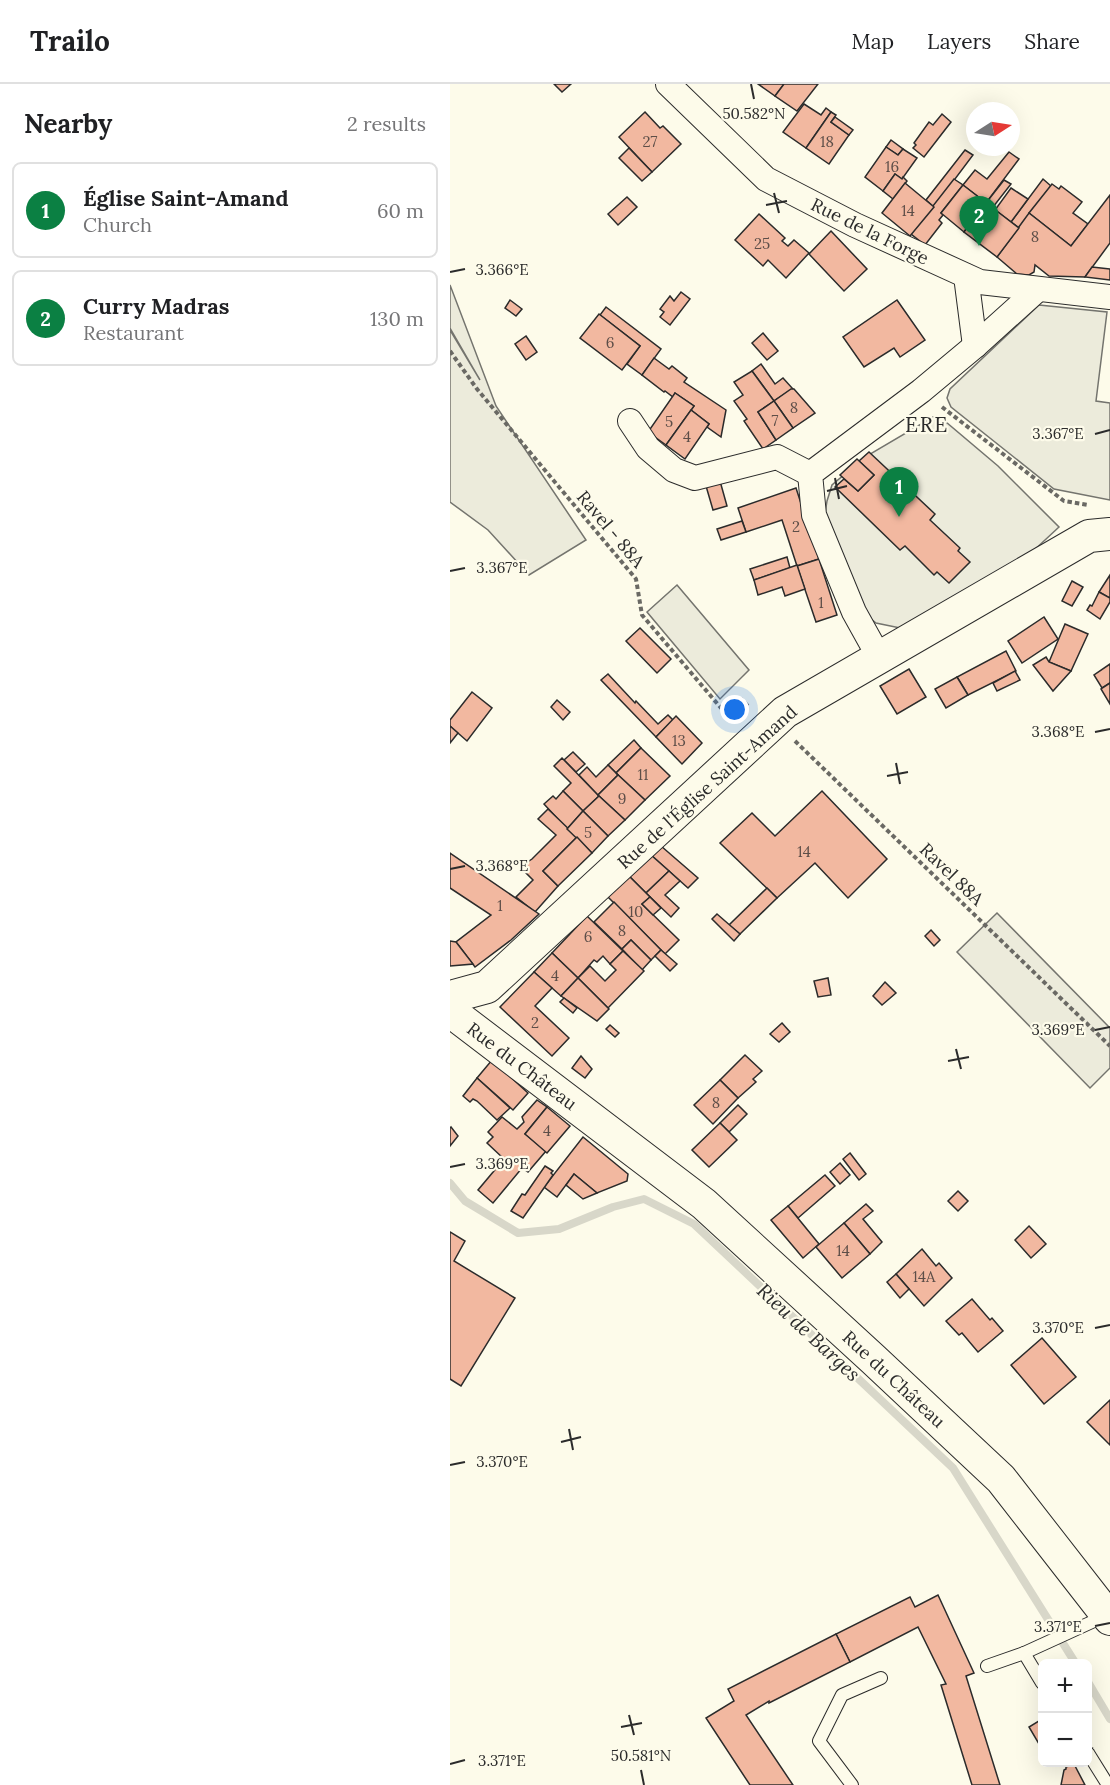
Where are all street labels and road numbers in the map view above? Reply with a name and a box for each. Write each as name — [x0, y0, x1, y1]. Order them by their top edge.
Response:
street label: Rue de la Forge — [807, 193, 933, 270]
street label: Ravel - 88A — [572, 486, 650, 573]
street label: Rue de l'Église Saint-Amand — [612, 700, 802, 874]
street label: Ravel 88A — [915, 838, 989, 911]
street label: Rue du Château — [462, 1017, 582, 1115]
street label: Rue du Château — [838, 1326, 950, 1433]

